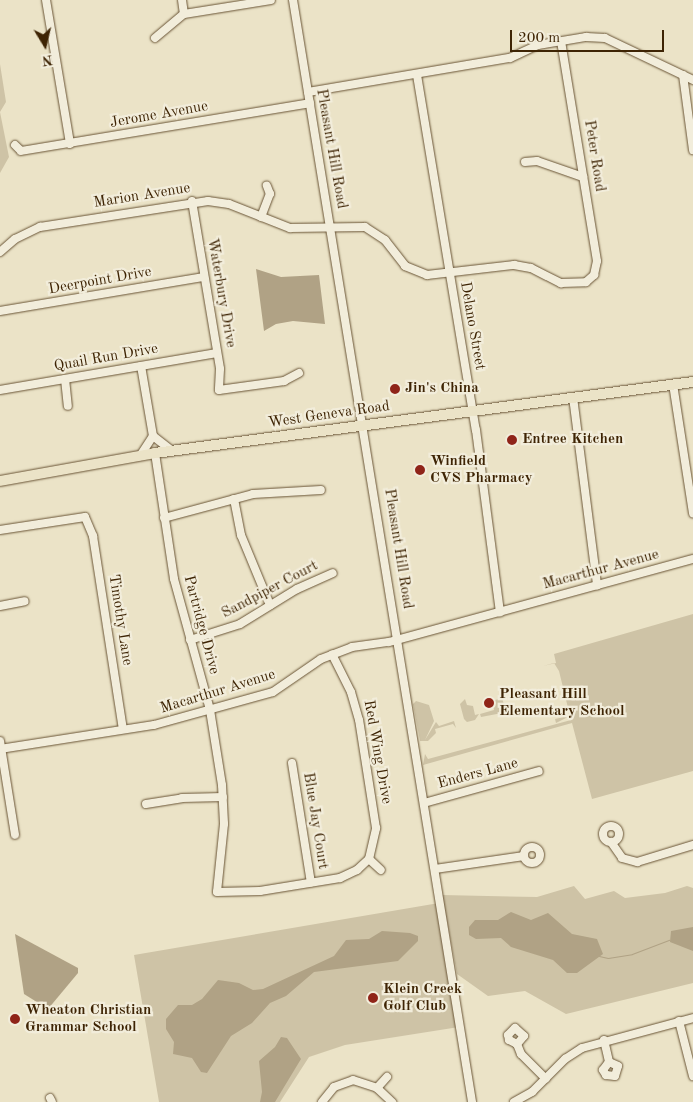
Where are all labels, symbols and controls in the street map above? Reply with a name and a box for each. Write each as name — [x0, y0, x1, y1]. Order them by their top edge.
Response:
north arrow — [20, 20, 70, 70]
scale bar — [513, 20, 667, 52]
text: 200 m — [518, 31, 560, 46]
text: N — [41, 52, 54, 68]
street label: Pleasant Hill Road — [312, 88, 350, 210]
street label: Jerome Avenue — [109, 98, 209, 132]
street label: Peter Road — [579, 119, 609, 193]
street label: Marion Avenue — [92, 179, 192, 213]
street label: Waterbury Drive — [203, 237, 239, 349]
street label: Deerpoint Drive — [47, 263, 153, 299]
street label: Delano Street — [455, 280, 489, 372]
street label: Quail Run Drive — [53, 340, 159, 376]
place label: Jin's China — [405, 380, 479, 398]
marker: Jin's China — [389, 383, 401, 395]
street label: West Geneva Road — [267, 398, 391, 432]
place label: Entree Kitchen — [522, 431, 623, 449]
marker: Entree Kitchen — [506, 434, 518, 446]
place label: Winfield CVS Pharmacy — [430, 452, 533, 487]
marker: Winfield CVS Pharmacy — [414, 464, 426, 476]
street label: Pleasant Hill Road — [380, 488, 416, 610]
street label: Macarthur Avenue — [541, 546, 661, 594]
street label: Sandpiper Court — [219, 557, 321, 623]
street label: Timothy Lane — [104, 573, 136, 667]
street label: Partridge Drive — [179, 574, 223, 676]
street label: Macarthur Avenue — [158, 666, 278, 718]
place label: Pleasant Hill Elementary School — [499, 685, 625, 720]
marker: Pleasant Hill Elementary School — [483, 697, 495, 709]
street label: Red Wing Drive — [359, 698, 395, 806]
street label: Enders Lane — [436, 755, 520, 793]
street label: Blue Jay Court — [298, 771, 332, 871]
place label: Klein Creek Golf Club — [383, 980, 462, 1015]
marker: Klein Creek Golf Club — [367, 992, 379, 1004]
place label: Wheaton Christian Grammar School — [25, 1001, 151, 1036]
marker: Wheaton Christian Grammar School — [9, 1013, 21, 1025]

